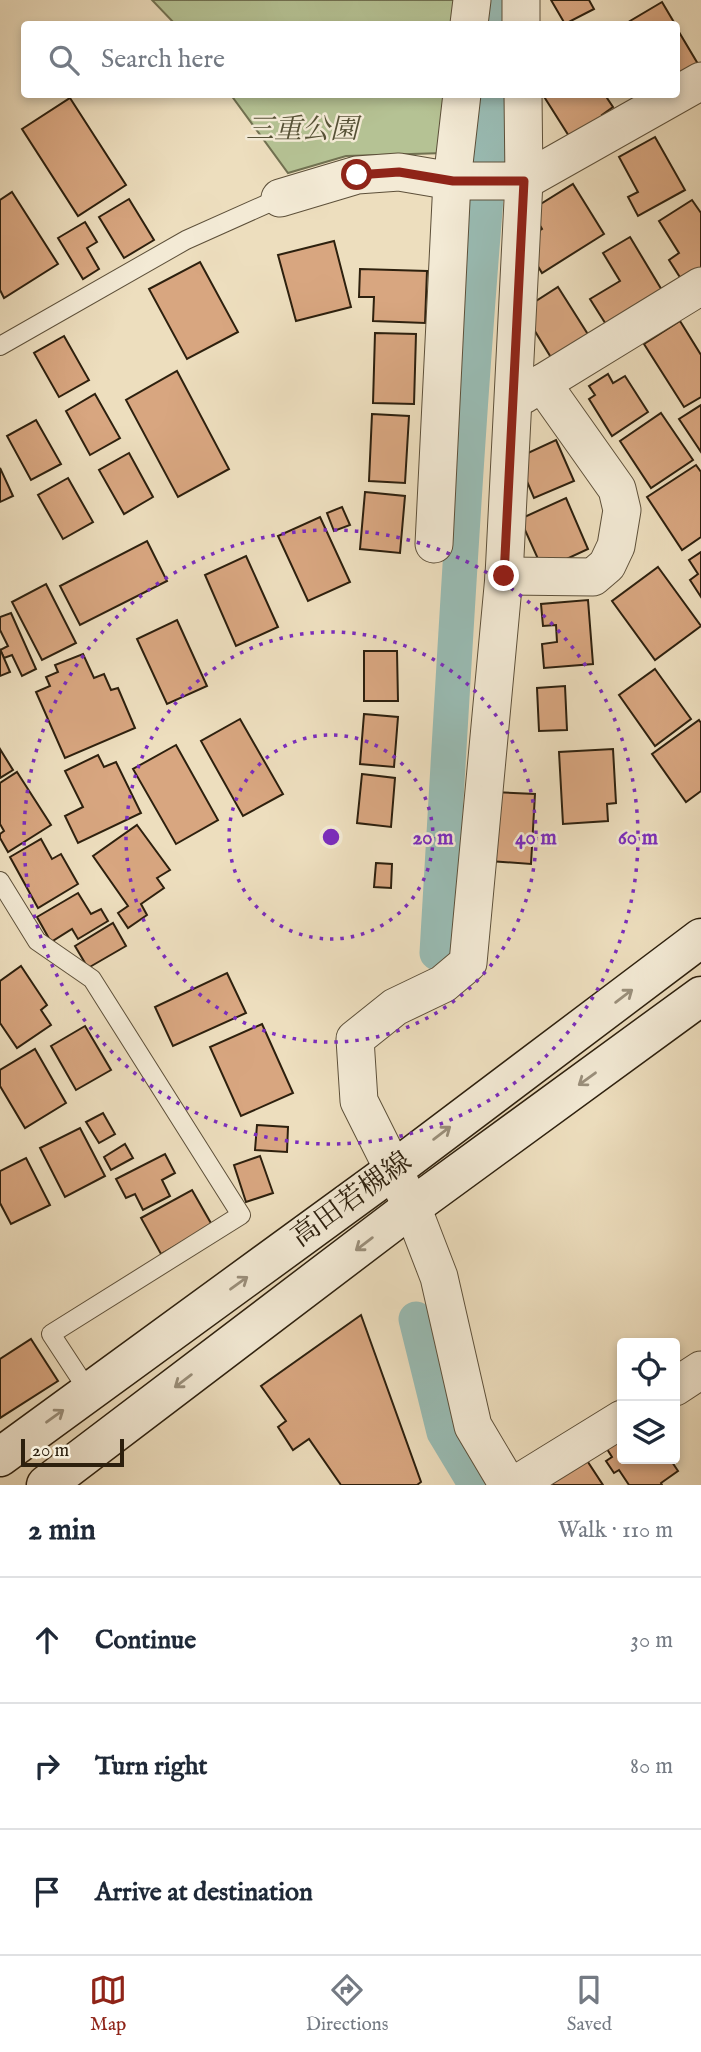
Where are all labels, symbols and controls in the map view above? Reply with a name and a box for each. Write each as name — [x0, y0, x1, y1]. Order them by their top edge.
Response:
search box — [21, 21, 680, 98]
icon: search — [45, 41, 83, 79]
text: Search here — [101, 43, 225, 76]
park label: 三重公園 — [246, 113, 362, 148]
route start — [341, 159, 372, 190]
route end — [488, 560, 519, 591]
centre of rings — [319, 825, 343, 849]
text: 20 m — [413, 825, 454, 852]
text: 40 m — [515, 825, 557, 852]
text: 60 m — [618, 825, 659, 852]
one-way arrow — [614, 989, 633, 1004]
one-way arrow — [578, 1072, 596, 1087]
one-way arrow — [432, 1126, 451, 1141]
street label: 高田若槻線 — [285, 1145, 419, 1255]
one-way arrow — [355, 1236, 374, 1251]
one-way arrow — [229, 1275, 248, 1290]
map controls — [617, 1338, 680, 1464]
button: locate — [617, 1338, 680, 1401]
one-way arrow — [174, 1374, 193, 1388]
button: layers — [617, 1401, 680, 1464]
one-way arrow — [45, 1409, 64, 1424]
scale bar — [21, 1436, 124, 1468]
text: 20 m — [32, 1439, 69, 1463]
text: 2 min — [28, 1512, 96, 1550]
text: Walk · 110 m — [558, 1516, 673, 1545]
icon: ahead — [28, 1621, 66, 1659]
text: Continue — [95, 1624, 196, 1657]
text: 30 m — [630, 1626, 673, 1655]
icon: right — [28, 1747, 66, 1785]
text: Turn right — [95, 1750, 208, 1783]
text: 80 m — [630, 1752, 673, 1781]
icon: arrive — [28, 1873, 66, 1911]
text: Arrive at destination — [95, 1876, 313, 1909]
tab: Map — [89, 1971, 127, 2037]
tab: Directions — [306, 1971, 388, 2037]
tab: Saved — [567, 1971, 612, 2037]

